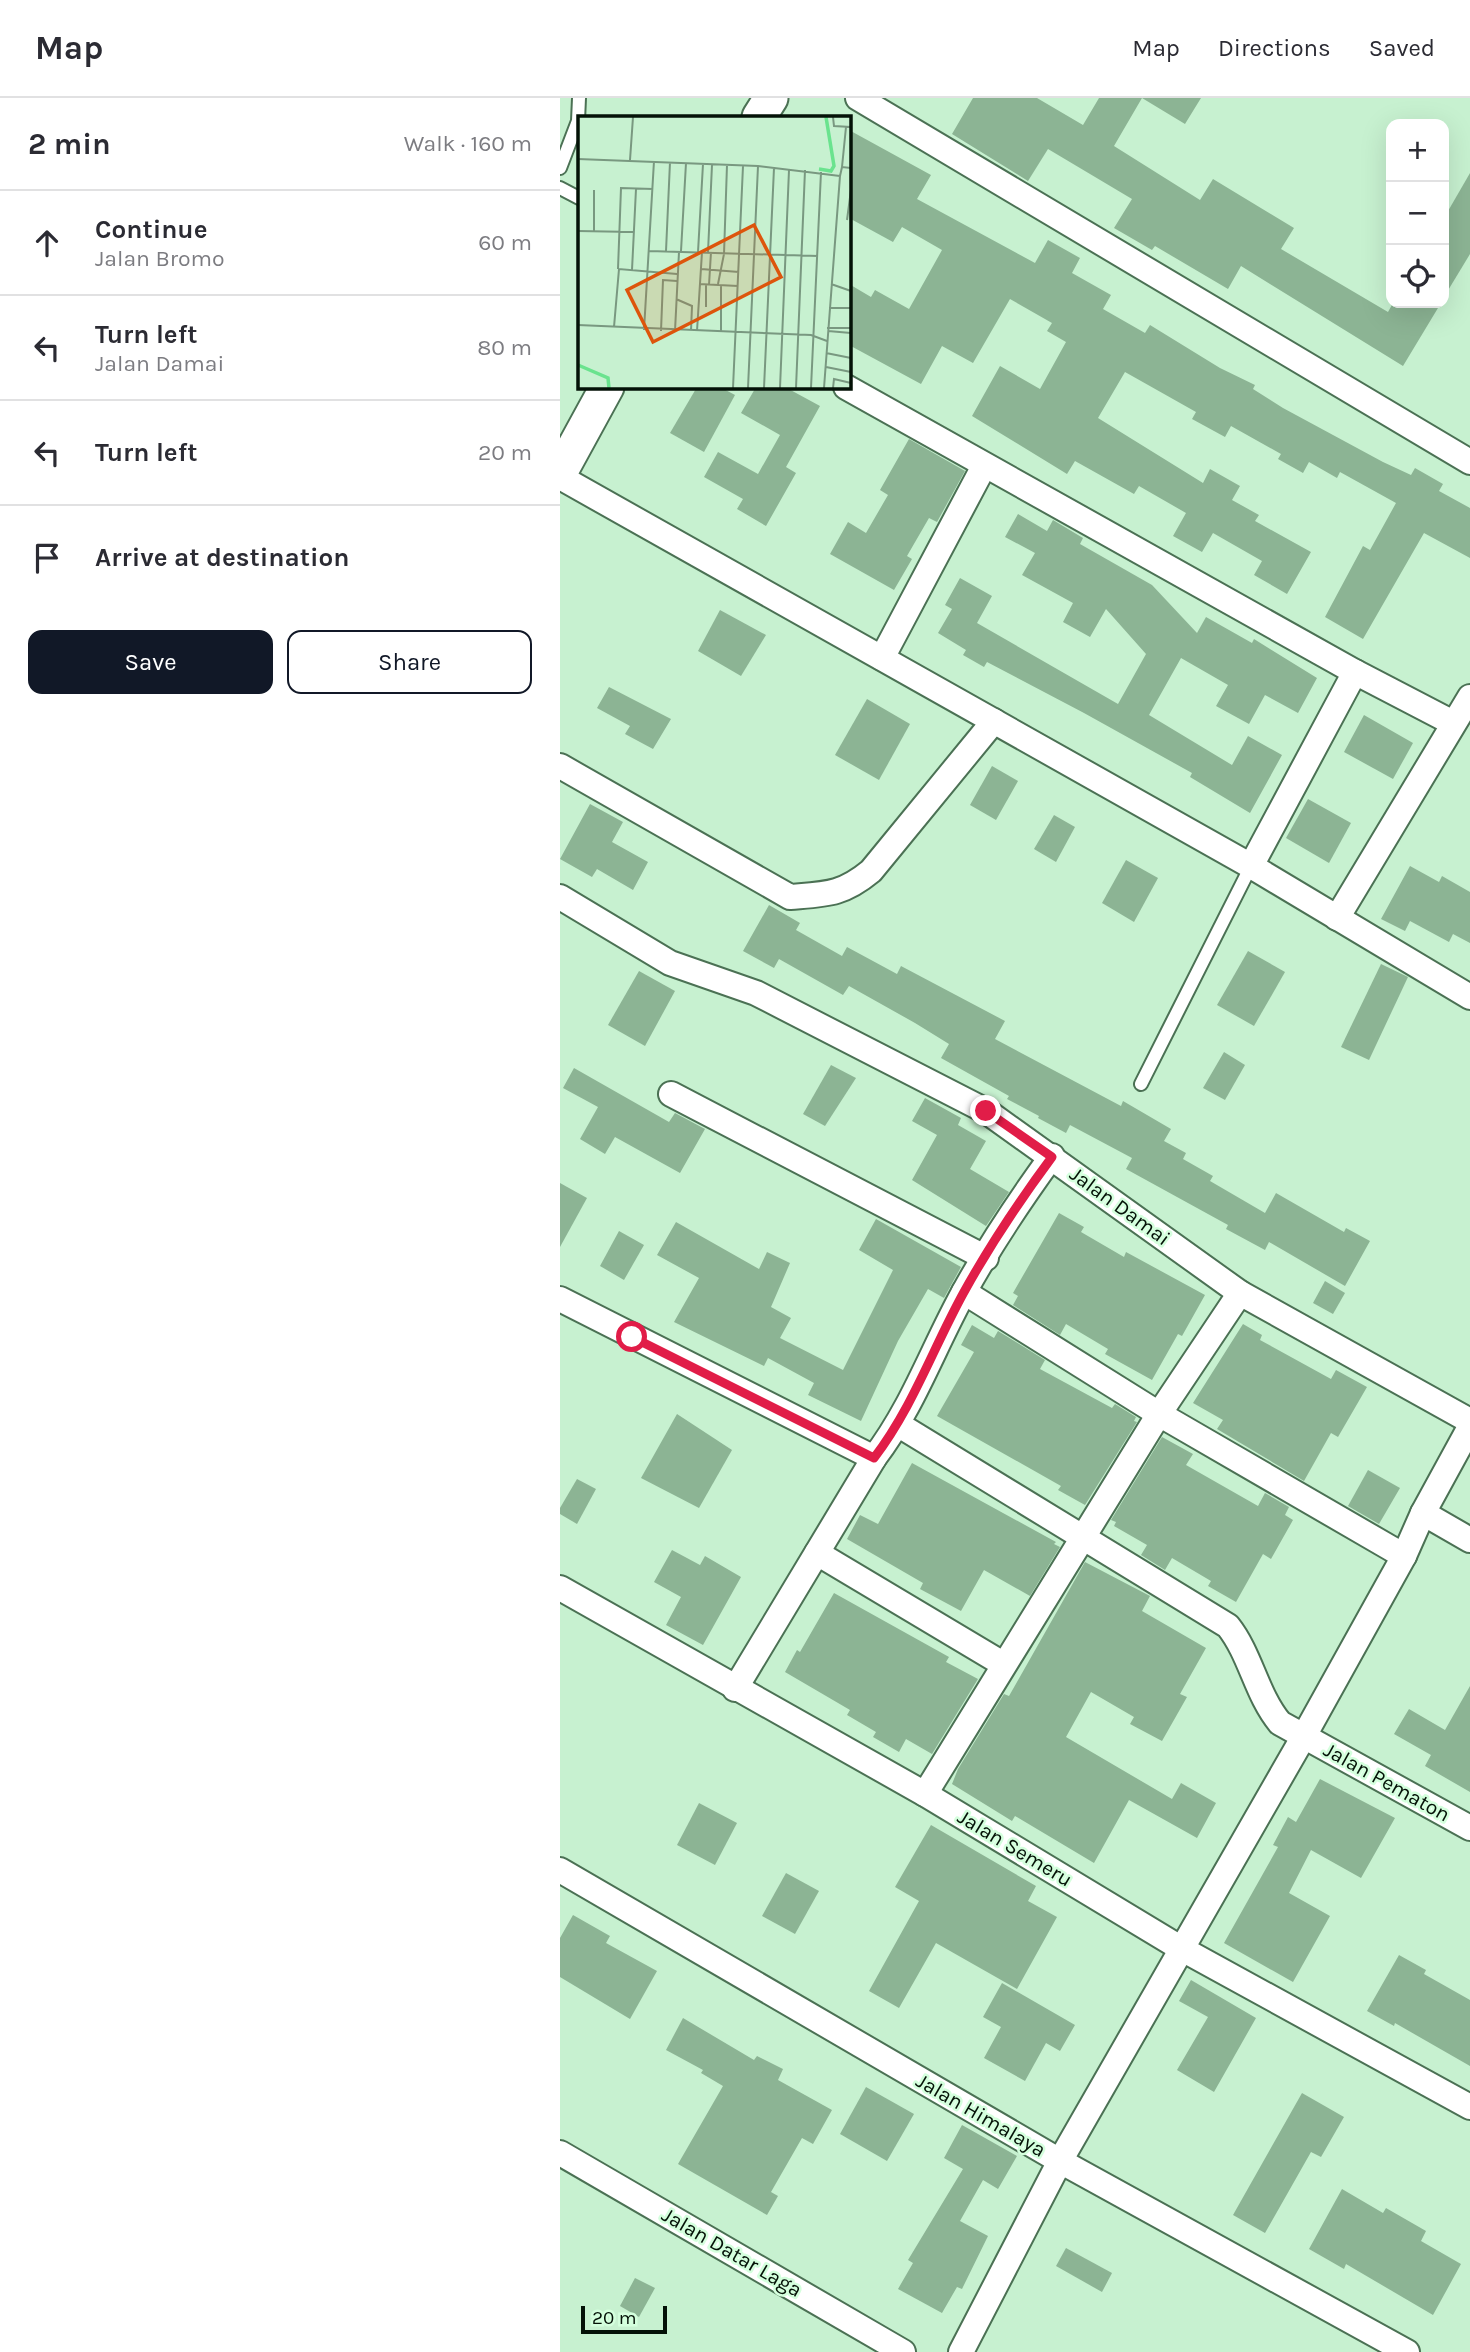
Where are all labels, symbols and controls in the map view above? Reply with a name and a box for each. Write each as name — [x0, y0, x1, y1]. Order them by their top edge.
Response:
text: Map — [35, 29, 103, 67]
text: Map — [1132, 34, 1180, 62]
text: Directions — [1218, 34, 1331, 62]
text: Saved — [1369, 34, 1435, 62]
inset map — [578, 116, 850, 388]
map controls — [1386, 119, 1449, 308]
button: + — [1386, 119, 1449, 182]
text: 2 min — [28, 126, 111, 162]
text: Walk · 160 m — [404, 130, 532, 157]
button: − — [1386, 182, 1449, 245]
text: Continue — [95, 214, 207, 245]
icon: ahead — [28, 224, 66, 262]
text: 60 m — [478, 229, 532, 256]
text: Jalan Bromo — [95, 245, 225, 272]
button: locate — [1386, 245, 1449, 308]
text: Turn left — [95, 319, 197, 350]
icon: left — [28, 329, 66, 367]
text: 80 m — [477, 334, 532, 361]
text: Jalan Damai — [95, 350, 224, 377]
icon: left — [28, 434, 66, 472]
text: Turn left — [95, 437, 197, 468]
text: 20 m — [478, 439, 532, 466]
icon: arrive — [28, 539, 66, 577]
text: Arrive at destination — [95, 542, 349, 573]
button: Save — [28, 630, 273, 694]
button: Share — [287, 630, 532, 694]
route end — [970, 1095, 1001, 1126]
street label: Jalan Damai — [1065, 1162, 1175, 1250]
route start — [616, 1321, 647, 1352]
street label: Jalan Pematon — [1320, 1737, 1454, 1827]
street label: Jalan Semeru — [953, 1804, 1077, 1892]
street label: Jalan Himalaya — [912, 2068, 1050, 2162]
street label: Jalan Datar Laga — [658, 2202, 806, 2302]
scale bar — [581, 2303, 667, 2335]
text: 20 m — [592, 2307, 637, 2329]

